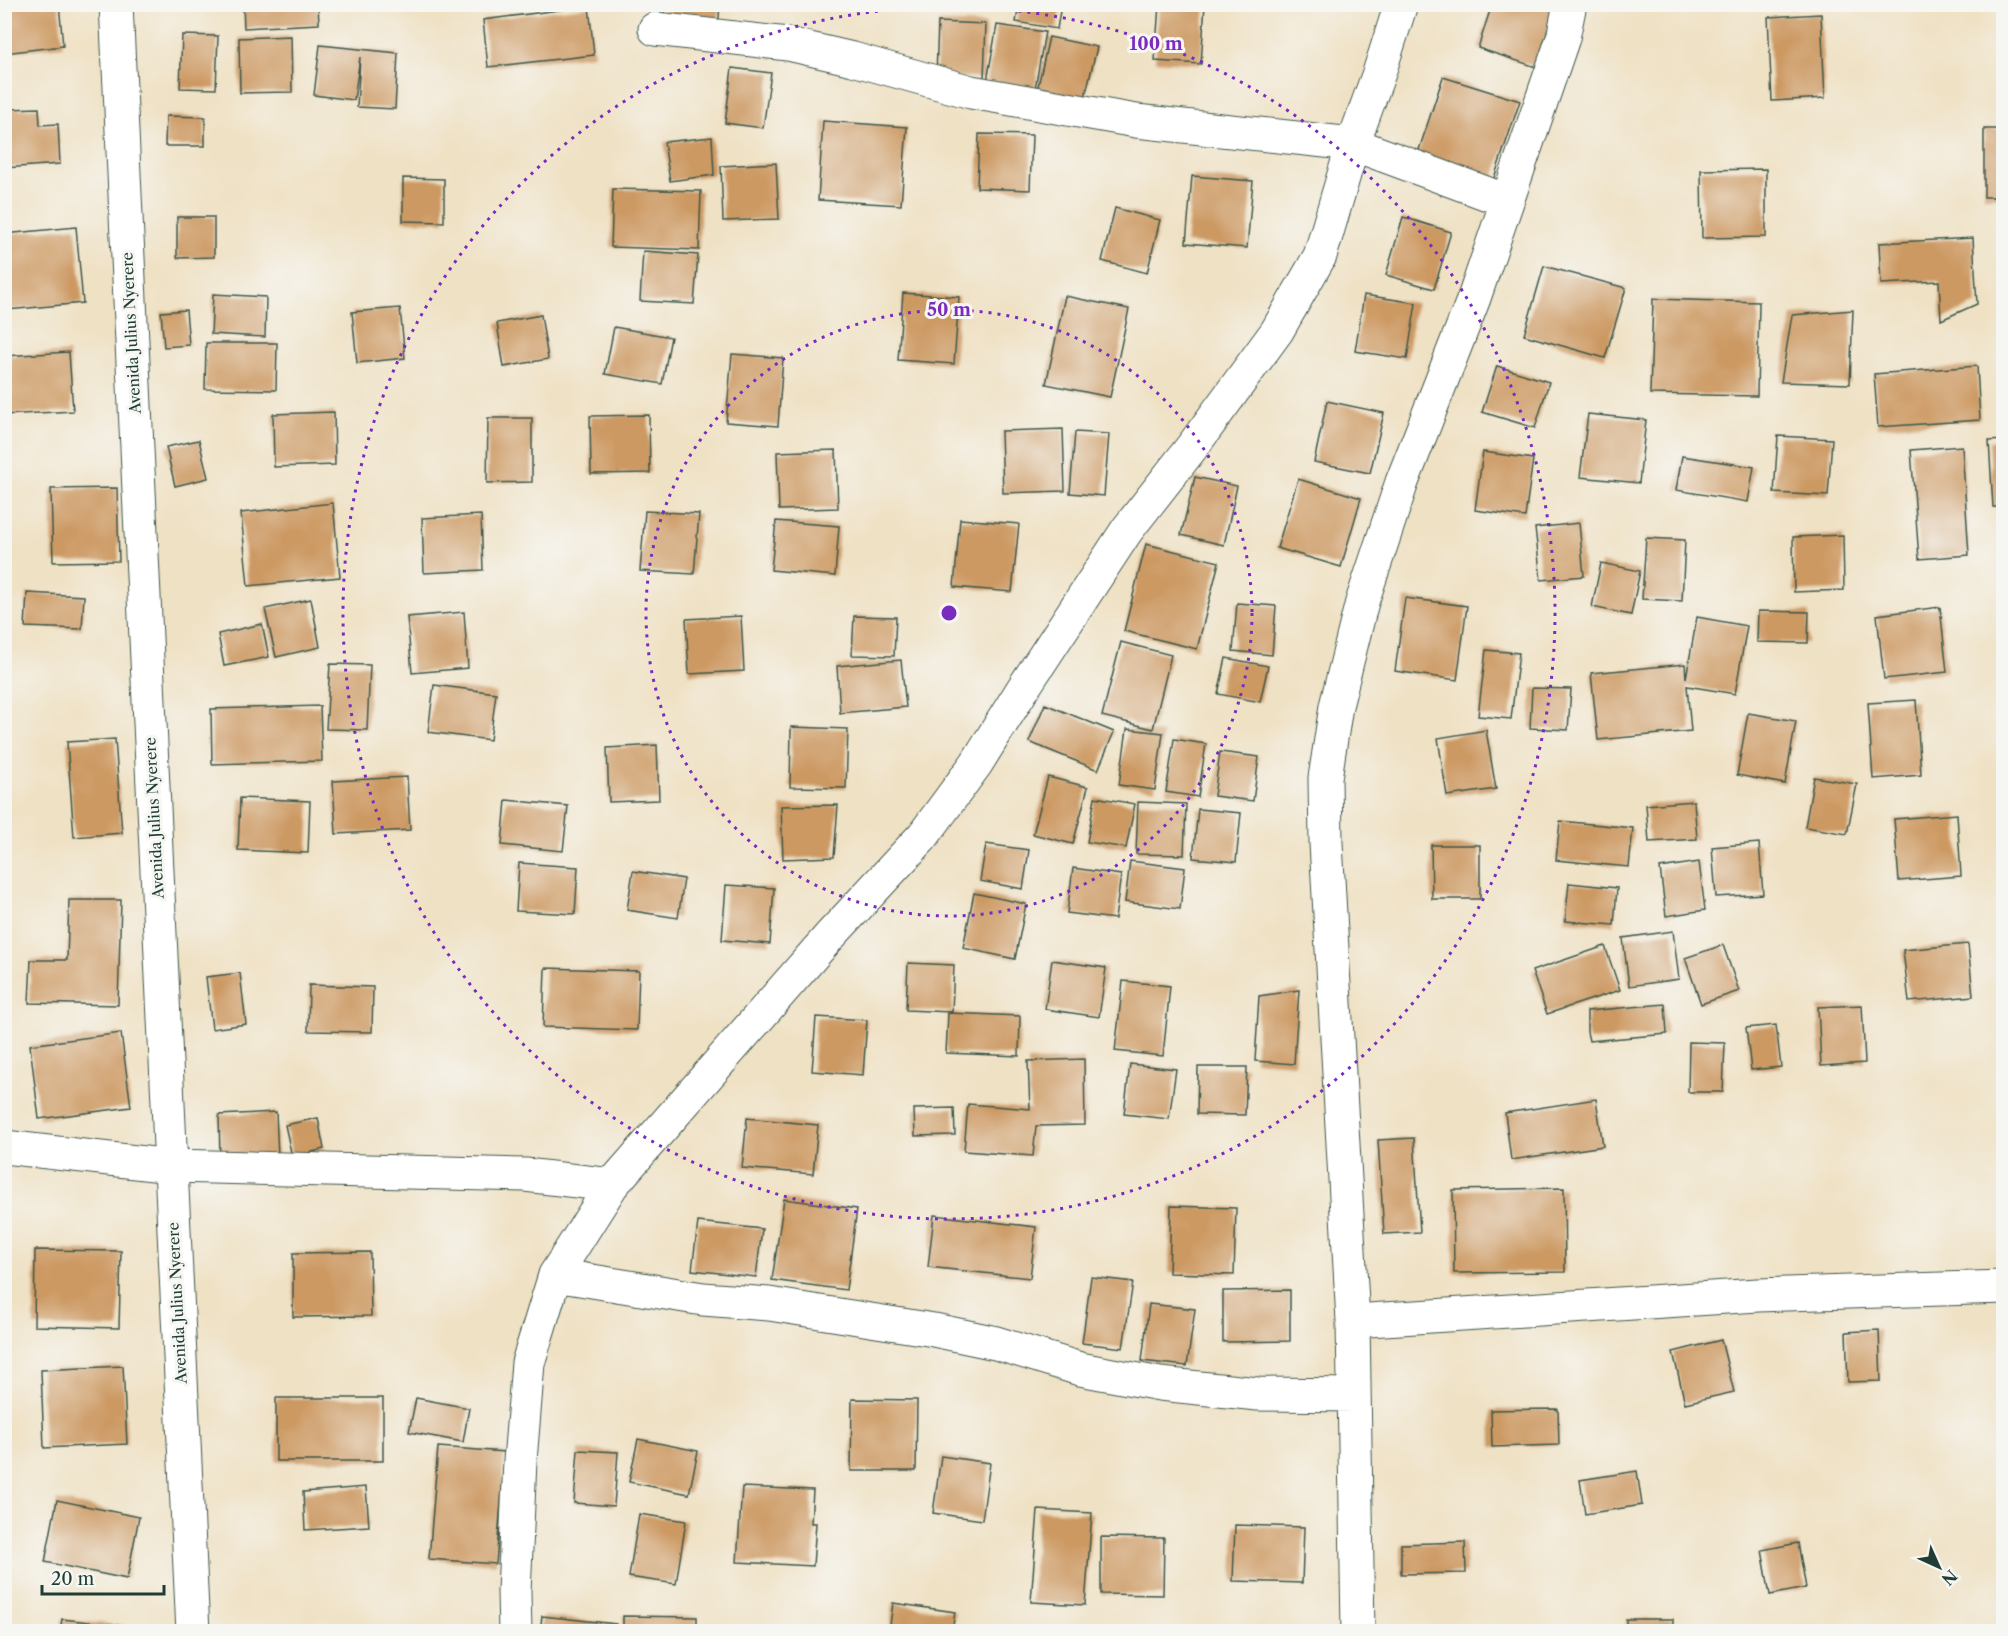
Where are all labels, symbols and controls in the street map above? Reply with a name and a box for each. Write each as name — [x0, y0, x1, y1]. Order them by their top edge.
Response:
text: 100 m — [1129, 33, 1183, 55]
street label: Avenida Julius Nyerere — [117, 252, 145, 415]
text: 50 m — [927, 299, 971, 321]
centre of rings — [939, 603, 959, 623]
street label: Avenida Julius Nyerere — [140, 737, 168, 900]
street label: Avenida Julius Nyerere — [163, 1222, 191, 1385]
north arrow — [1909, 1537, 1969, 1597]
scale bar — [42, 1558, 164, 1596]
text: N — [1938, 1566, 1962, 1590]
text: 20 m — [51, 1568, 95, 1590]

